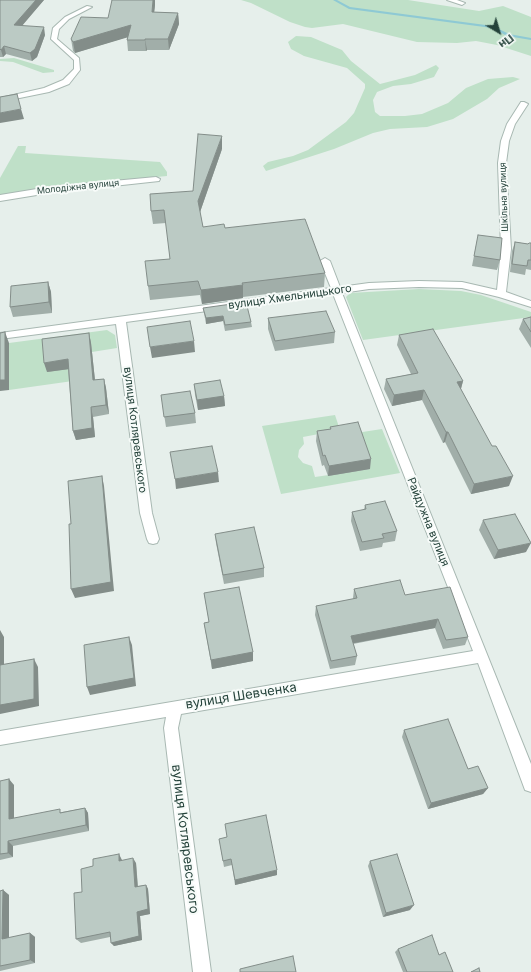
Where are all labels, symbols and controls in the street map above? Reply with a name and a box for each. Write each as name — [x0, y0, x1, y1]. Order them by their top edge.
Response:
north arrow — [479, 12, 519, 52]
text: Пн — [496, 31, 517, 52]
street label: Шкільна вулиця — [497, 162, 511, 232]
street label: Молодіжна вулиця — [36, 177, 120, 197]
street label: вулиця Хмельницького — [227, 282, 353, 312]
street label: вулиця Котляревського — [121, 366, 149, 494]
street label: Райдужна вулиця — [404, 476, 452, 568]
street label: вулиця Шевченка — [184, 680, 298, 712]
street label: вулиця Котляревського — [168, 764, 202, 914]

